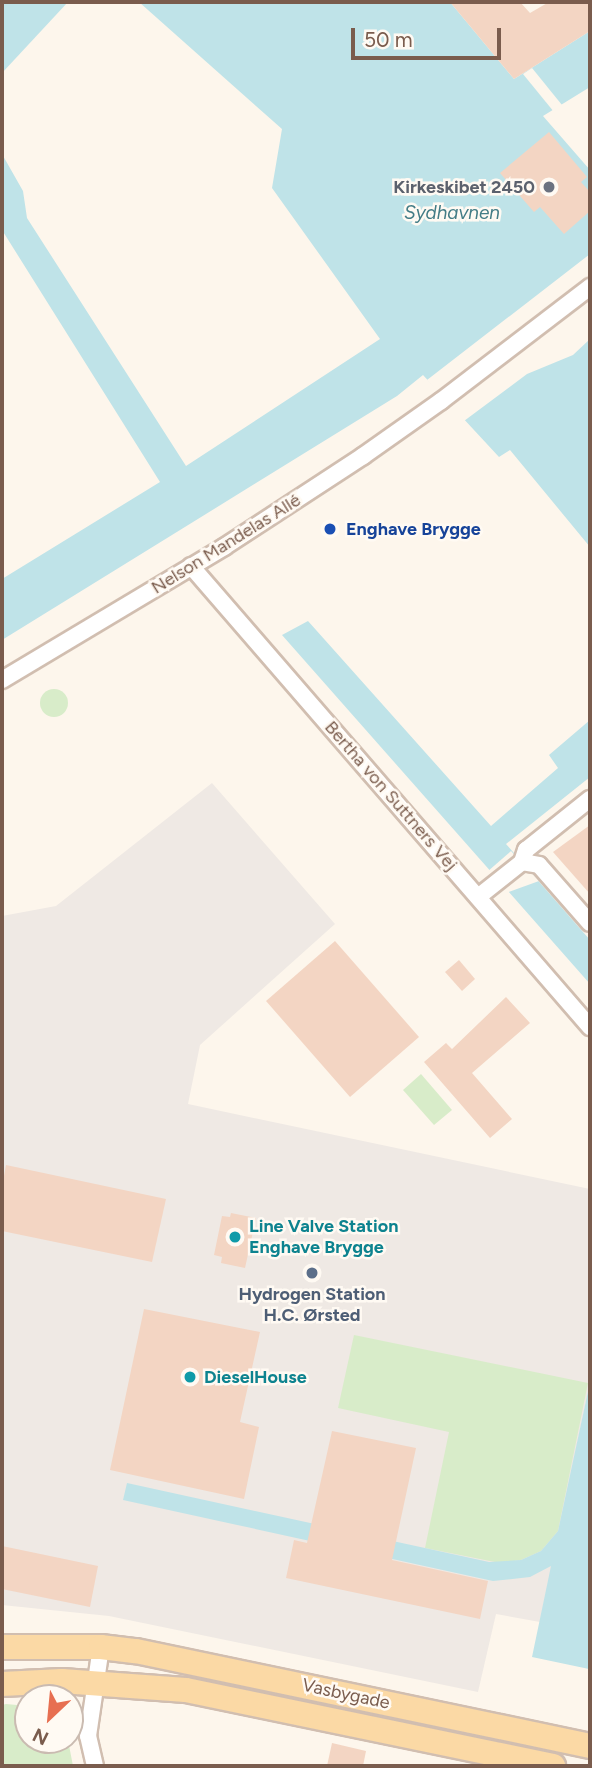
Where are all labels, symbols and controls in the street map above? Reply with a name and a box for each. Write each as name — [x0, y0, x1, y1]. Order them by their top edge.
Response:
scale bar — [354, 14, 504, 58]
text: 50 m — [364, 27, 413, 52]
place label: Kirkeskibet 2450 — [393, 176, 535, 198]
marker: Kirkeskibet 2450 — [541, 179, 557, 195]
water label: Sydhavnen — [404, 202, 500, 224]
street label: Nelson Mandelas Allé — [147, 489, 305, 599]
place label: Enghave Brygge — [346, 518, 481, 540]
marker: Enghave Brygge — [320, 519, 340, 539]
street label: Bertha von Suttners Vej — [320, 717, 462, 875]
place label: Line Valve Station Enghave Brygge — [249, 1216, 398, 1258]
marker: Line Valve Station Enghave Brygge — [227, 1229, 243, 1245]
marker: Hydrogen Station H.C. Ørsted — [304, 1265, 320, 1281]
place label: Hydrogen Station H.C. Ørsted — [238, 1284, 386, 1326]
place label: DieselHouse — [204, 1366, 307, 1388]
marker: DieselHouse — [182, 1369, 198, 1385]
street label: Vasbygade — [300, 1674, 392, 1714]
north arrow — [14, 1684, 84, 1754]
text: N — [29, 1723, 52, 1750]

